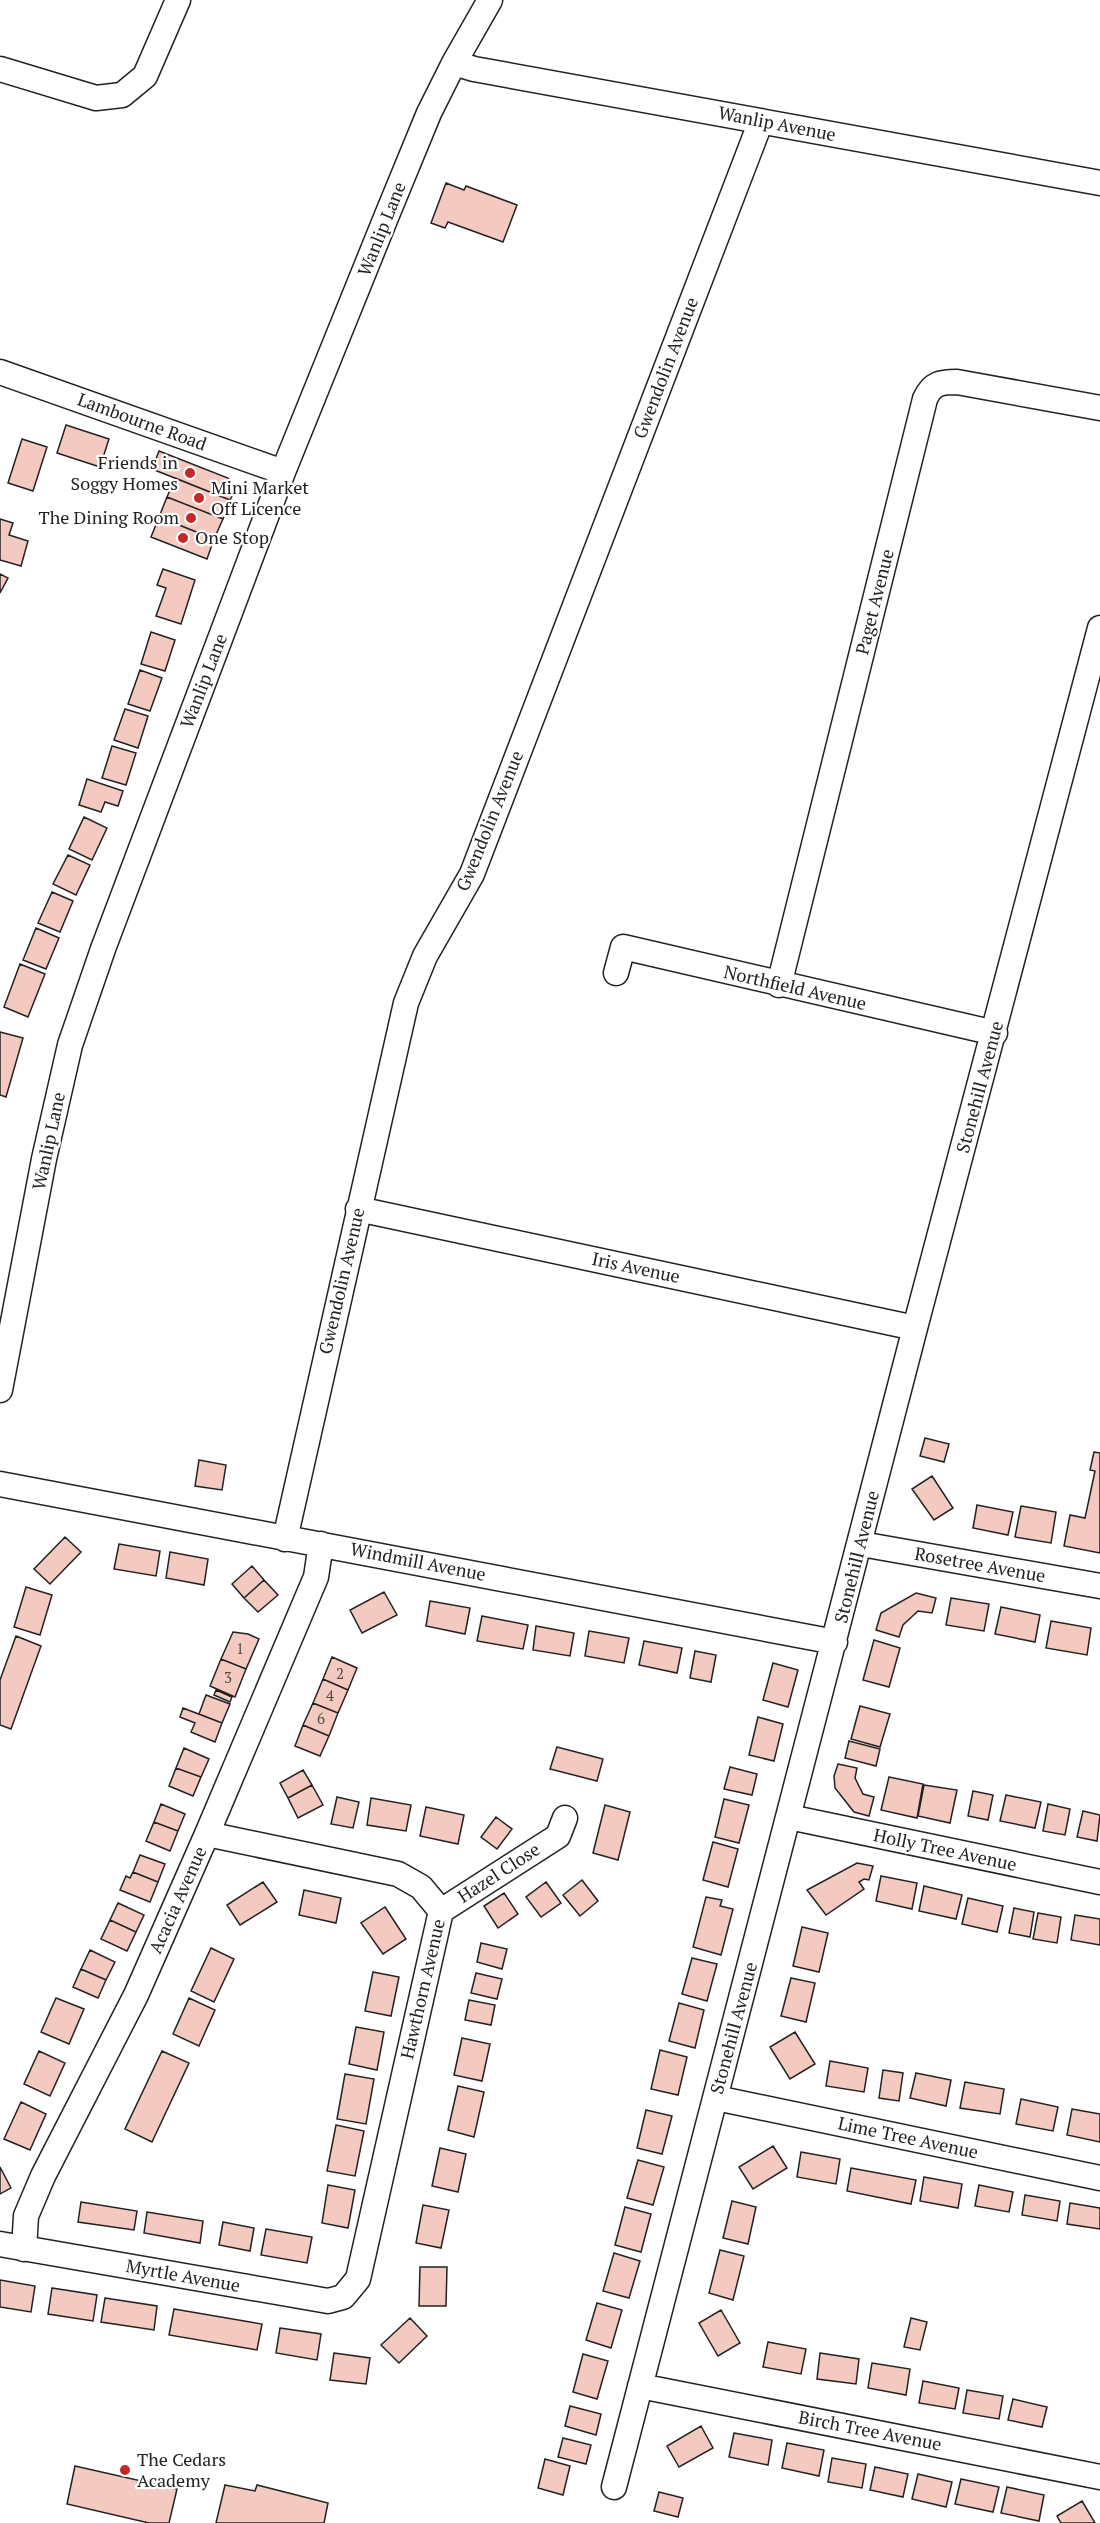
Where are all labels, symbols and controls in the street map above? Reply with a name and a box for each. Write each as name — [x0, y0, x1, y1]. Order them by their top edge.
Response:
street label: Wanlip Avenue — [716, 100, 838, 146]
street label: Wanlip Lane — [351, 178, 411, 279]
street label: Gwendolin Avenue — [627, 294, 703, 442]
street label: Lambourne Road — [74, 387, 210, 456]
place label: Friends in Soggy Homes — [71, 450, 178, 495]
marker: Friends in Soggy Homes — [183, 466, 197, 480]
place label: Mini Market Off Licence — [211, 475, 309, 520]
marker: Mini Market Off Licence — [192, 491, 206, 505]
place label: The Dining Room — [38, 505, 179, 529]
marker: The Dining Room — [184, 511, 198, 525]
place label: One Stop — [195, 525, 269, 549]
marker: One Stop — [176, 531, 190, 545]
street label: Paget Avenue — [849, 546, 899, 657]
street label: Wanlip Lane — [174, 630, 232, 731]
street label: Gwendolin Avenue — [450, 747, 528, 894]
street label: Northfield Avenue — [722, 959, 869, 1015]
street label: Stonehill Avenue — [950, 1018, 1008, 1155]
street label: Wanlip Lane — [26, 1090, 70, 1192]
street label: Gwendolin Avenue — [313, 1205, 370, 1356]
street label: Iris Avenue — [590, 1246, 682, 1288]
street label: Stonehill Avenue — [828, 1488, 884, 1626]
street label: Windmill Avenue — [348, 1536, 488, 1586]
street label: Rosetree Avenue — [913, 1541, 1048, 1587]
house number: 1 — [236, 1638, 244, 1658]
house number: 2 — [336, 1663, 344, 1683]
house number: 3 — [224, 1667, 232, 1687]
house number: 4 — [326, 1685, 334, 1705]
house number: 6 — [317, 1708, 325, 1728]
street label: Holly Tree Avenue — [871, 1822, 1019, 1876]
street label: Hazel Close — [453, 1837, 544, 1908]
street label: Acacia Avenue — [143, 1842, 211, 1957]
street label: Hawthorn Avenue — [394, 1916, 450, 2061]
street label: Stonehill Avenue — [704, 1959, 762, 2096]
street label: Lime Tree Avenue — [836, 2110, 981, 2164]
street label: Myrtle Avenue — [124, 2253, 242, 2297]
street label: Birch Tree Avenue — [797, 2404, 944, 2456]
place label: The Cedars Academy — [137, 2447, 226, 2492]
marker: The Cedars Academy — [118, 2463, 132, 2477]

